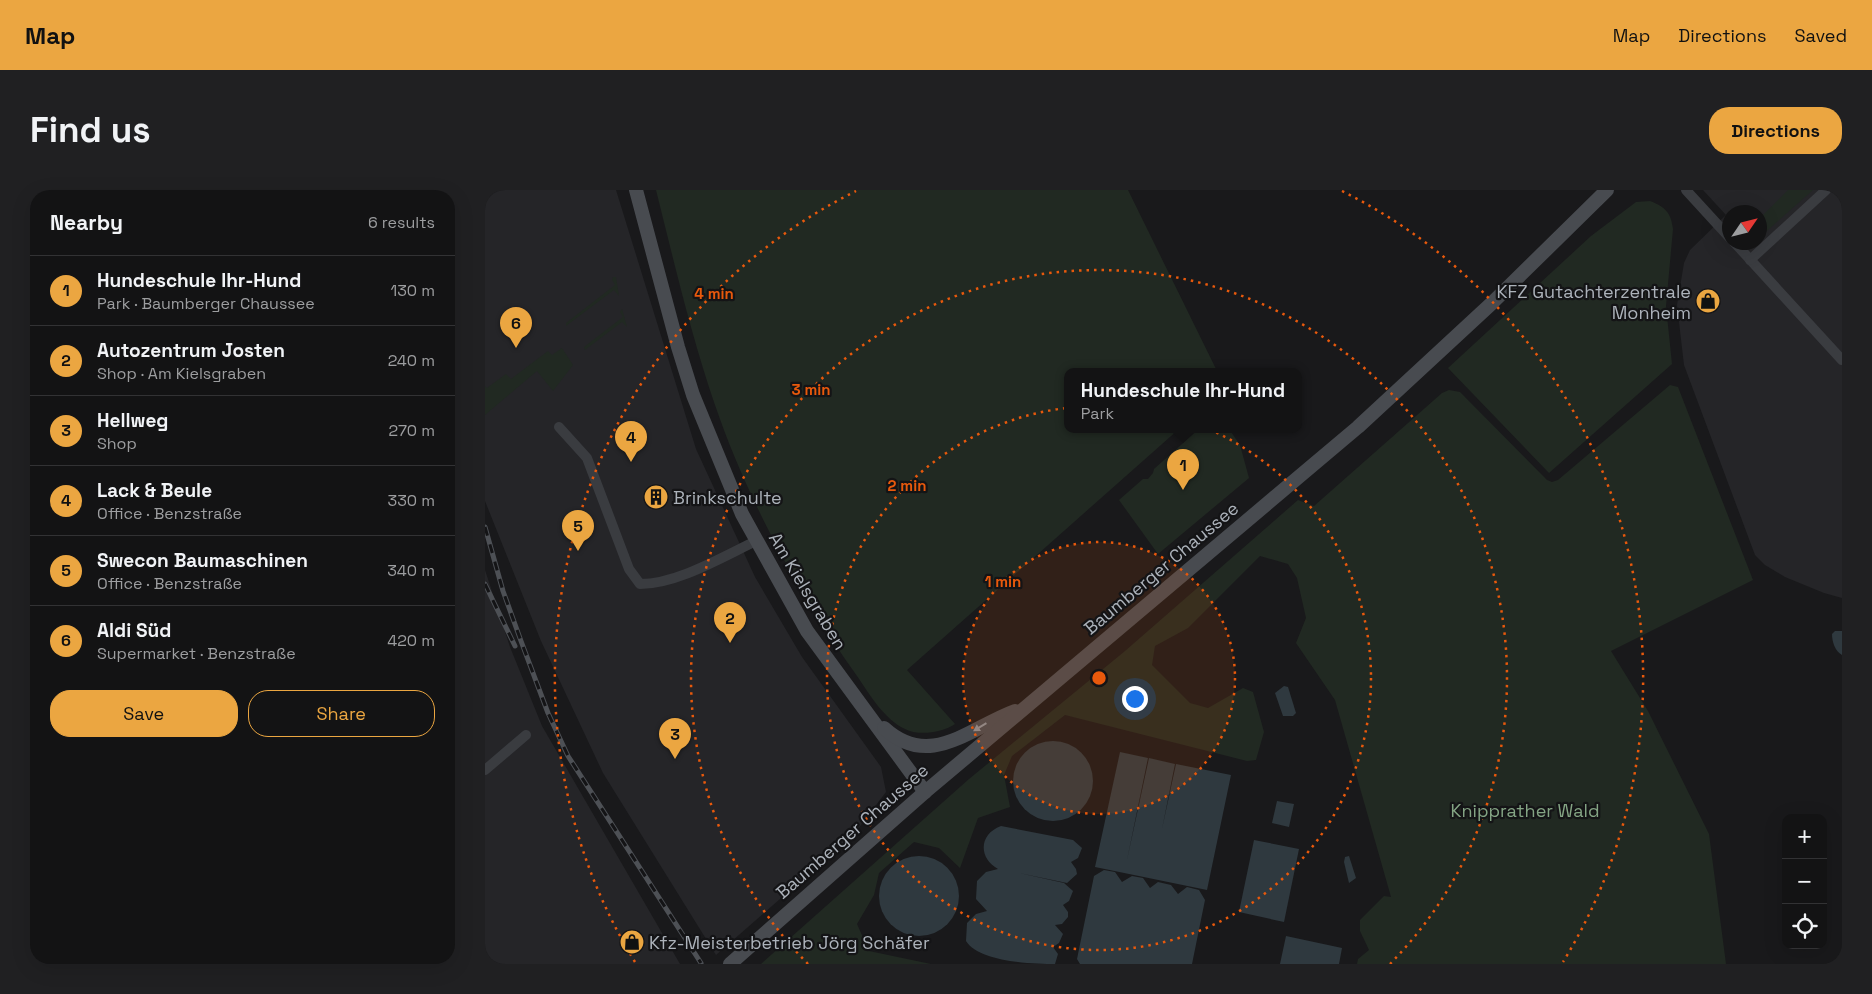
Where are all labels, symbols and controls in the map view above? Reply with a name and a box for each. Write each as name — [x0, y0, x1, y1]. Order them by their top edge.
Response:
text: Map — [25, 20, 75, 51]
text: Map — [1613, 24, 1650, 47]
text: Directions — [1678, 24, 1767, 47]
text: Saved — [1795, 24, 1847, 47]
button: Directions — [1709, 107, 1842, 154]
text: Find us — [30, 108, 151, 152]
north arrow — [1722, 205, 1767, 250]
text: Nearby — [50, 209, 123, 236]
text: 6 results — [368, 212, 435, 233]
text: Hundeschule Ihr-Hund — [97, 268, 301, 293]
text: 1 — [62, 280, 70, 301]
text: 130 m — [391, 280, 435, 301]
place label: KFZ Gutachterzentrale Monheim — [1496, 280, 1691, 324]
text: 4 min — [694, 284, 734, 303]
shop icon: KFZ Gutachterzentrale Monheim — [1695, 288, 1721, 314]
text: Park · Baumberger Chaussee — [97, 293, 315, 314]
pin: 6 — [500, 307, 532, 348]
text: Autozentrum Josten — [97, 338, 285, 363]
text: 2 — [61, 350, 71, 371]
text: 240 m — [388, 350, 435, 371]
text: Shop · Am Kielsgraben — [97, 363, 266, 384]
popup — [1064, 368, 1302, 433]
text: Hundeschule Ihr-Hund — [1081, 378, 1285, 403]
text: 3 min — [792, 380, 830, 399]
text: Park — [1081, 403, 1114, 424]
text: Hellweg — [97, 408, 168, 433]
text: 3 — [61, 420, 71, 441]
text: 270 m — [388, 420, 435, 441]
pin: 4 — [615, 421, 647, 462]
text: Shop — [97, 433, 137, 454]
pin: 1 — [1167, 449, 1199, 490]
text: 2 min — [888, 476, 926, 495]
text: Lack & Beule — [97, 478, 212, 503]
building icon: Brinkschulte — [643, 484, 669, 510]
place label: Brinkschulte — [673, 486, 782, 509]
text: 4 — [61, 490, 71, 511]
text: 330 m — [388, 490, 435, 511]
street label: Baumberger Chaussee — [1079, 497, 1243, 639]
text: Office · Benzstraße — [97, 503, 242, 524]
pin: 5 — [562, 510, 594, 551]
street label: Am Kielsgraben — [764, 528, 852, 654]
text: Swecon Baumaschinen — [97, 548, 308, 573]
text: 5 — [61, 560, 71, 581]
text: 340 m — [387, 560, 435, 581]
text: 1 min — [985, 572, 1021, 591]
text: Office · Benzstraße — [97, 573, 242, 594]
pin: 2 — [714, 602, 746, 643]
text: Aldi Süd — [97, 618, 171, 643]
text: 6 — [61, 630, 71, 651]
text: 420 m — [387, 630, 435, 651]
text: Supermarket · Benzstraße — [97, 643, 296, 664]
centre of rings — [1090, 669, 1108, 687]
your location — [1122, 686, 1148, 712]
button: Save — [50, 690, 238, 737]
button: Share — [248, 690, 435, 737]
pin: 3 — [659, 718, 691, 759]
one-way arrow — [974, 722, 987, 731]
street label: Baumberger Chaussee — [771, 758, 933, 904]
park label: Knipprather Wald — [1450, 799, 1600, 822]
map controls — [1782, 814, 1827, 949]
button: + — [1782, 814, 1827, 859]
button: − — [1782, 859, 1827, 904]
button: locate — [1782, 904, 1827, 949]
shop icon: Kfz-Meisterbetrieb Jörg Schäfer — [619, 929, 645, 955]
place label: Kfz-Meisterbetrieb Jörg Schäfer — [649, 931, 930, 954]

